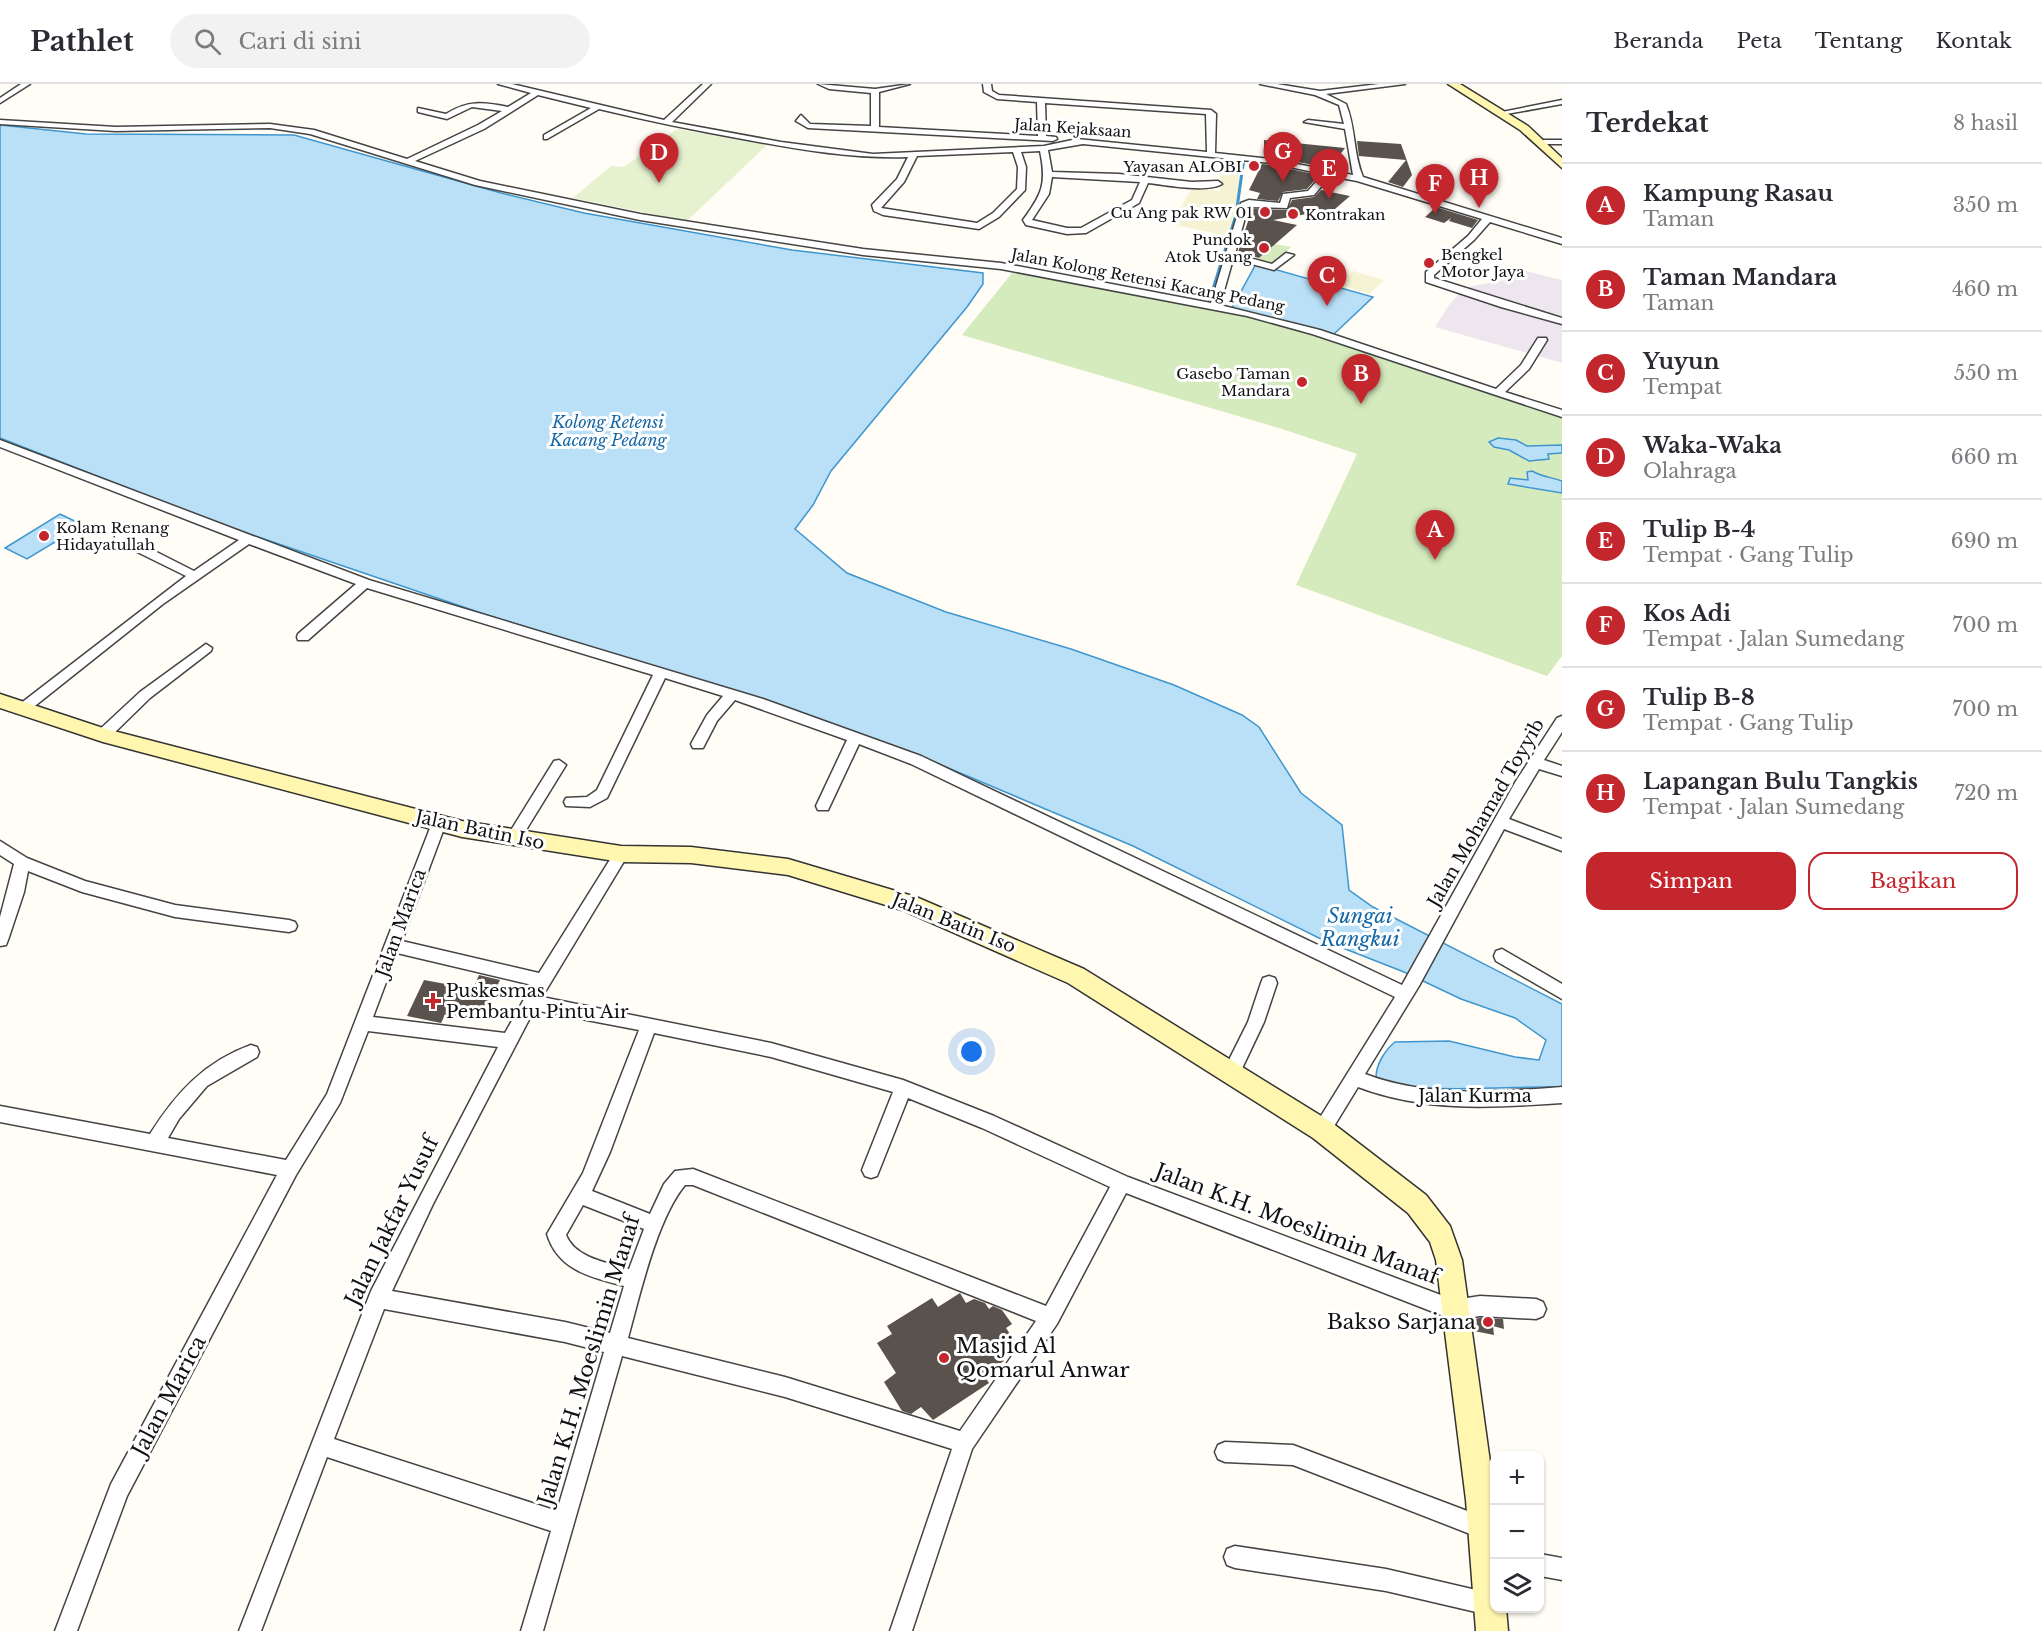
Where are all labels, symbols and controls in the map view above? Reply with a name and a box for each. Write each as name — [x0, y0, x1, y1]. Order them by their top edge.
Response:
search box — [170, 14, 590, 68]
text: Pathlet — [30, 24, 134, 59]
icon: search — [191, 25, 224, 58]
text: Cari di sini — [239, 28, 362, 55]
text: Beranda — [1613, 28, 1703, 54]
text: Peta — [1736, 28, 1782, 54]
text: Tentang — [1815, 28, 1903, 54]
text: Kontak — [1936, 28, 2012, 54]
text: Terdekat — [1586, 107, 1709, 139]
text: 8 hasil — [1953, 111, 2018, 135]
street label: Jalan Kejaksaan — [1012, 114, 1132, 142]
pin: G — [1264, 132, 1302, 182]
pin: D — [640, 134, 678, 183]
pin: E — [1310, 150, 1348, 199]
place label: Yayasan ALOBI — [1123, 157, 1242, 176]
pin: H — [1460, 158, 1498, 208]
marker: Yayasan ALOBI — [1247, 159, 1261, 173]
pin: F — [1416, 164, 1454, 214]
text: Kampung Rasau — [1643, 180, 1833, 207]
text: A — [1597, 193, 1614, 217]
text: 350 m — [1953, 193, 2018, 217]
place label: Cu Ang pak RW 01 — [1110, 203, 1253, 222]
marker: Cu Ang pak RW 01 — [1258, 205, 1272, 219]
place label: Kontrakan — [1305, 205, 1385, 224]
marker: Kontrakan — [1286, 207, 1300, 221]
text: Taman — [1643, 207, 1714, 231]
place label: Pundok Atok Usang — [1164, 230, 1253, 266]
marker: Pundok Atok Usang — [1257, 241, 1271, 255]
street label: Jalan Kolong Retensi Kacang Pedang — [1008, 244, 1287, 316]
place label: Bengkel Motor Jaya — [1441, 245, 1525, 281]
pin: C — [1308, 256, 1346, 306]
marker: Bengkel Motor Jaya — [1422, 256, 1436, 270]
text: Taman Mandara — [1643, 264, 1837, 291]
text: B — [1598, 277, 1613, 301]
text: 460 m — [1952, 277, 2018, 301]
text: Taman — [1643, 291, 1714, 315]
text: Yuyun — [1643, 348, 1720, 375]
pin: B — [1342, 354, 1380, 404]
text: C — [1597, 361, 1614, 385]
text: 550 m — [1954, 361, 2018, 385]
place label: Gasebo Taman Mandara — [1176, 364, 1291, 400]
marker: Gasebo Taman Mandara — [1295, 375, 1309, 389]
text: Tempat — [1643, 375, 1722, 399]
water label: Kolong Retensi Kacang Pedang — [549, 412, 667, 450]
text: Waka-Waka — [1643, 432, 1782, 459]
text: D — [1596, 445, 1615, 469]
text: 660 m — [1951, 445, 2018, 469]
text: Olahraga — [1643, 459, 1737, 483]
pin: A — [1416, 510, 1454, 560]
text: Tulip B-4 — [1643, 516, 1755, 543]
place label: Kolam Renang Hidayatullah — [56, 518, 170, 554]
marker: Kolam Renang Hidayatullah — [37, 529, 51, 543]
text: E — [1598, 529, 1613, 553]
text: 690 m — [1951, 529, 2018, 553]
text: Tempat · Gang Tulip — [1643, 543, 1854, 567]
text: Kos Adi — [1643, 600, 1731, 627]
text: F — [1599, 613, 1612, 637]
text: 700 m — [1952, 613, 2018, 637]
text: Tempat · Jalan Sumedang — [1643, 627, 1904, 651]
text: Tulip B-8 — [1643, 684, 1755, 711]
text: G — [1597, 697, 1614, 721]
text: 700 m — [1952, 697, 2018, 721]
text: Tempat · Gang Tulip — [1643, 711, 1854, 735]
street label: Jalan Mohamad Toyyib — [1422, 715, 1549, 913]
text: Lapangan Bulu Tangkis — [1643, 768, 1918, 795]
text: H — [1596, 781, 1615, 805]
text: 720 m — [1954, 781, 2018, 805]
text: Tempat · Jalan Sumedang — [1643, 795, 1904, 819]
street label: Jalan Batin Iso — [411, 805, 547, 854]
button: Simpan — [1586, 852, 1796, 910]
button: Bagikan — [1808, 852, 2018, 910]
street label: Jalan Marica — [371, 866, 431, 982]
street label: Jalan Batin Iso — [887, 887, 1019, 958]
water label: Sungai Rangkui — [1319, 904, 1400, 951]
place label: Puskesmas Pembantu Pintu Air — [446, 980, 629, 1023]
marker: Puskesmas Pembantu Pintu Air — [424, 992, 442, 1010]
your location — [957, 1037, 986, 1066]
street label: Jalan Kurma — [1416, 1085, 1532, 1107]
street label: Jalan Jakfar Yusuf — [338, 1130, 445, 1313]
street label: Jalan K.H. Moeslimin Manaf — [1148, 1157, 1445, 1291]
street label: Jalan K.H. Moeslimin Manaf — [532, 1209, 646, 1511]
place label: Bakso Sarjana — [1327, 1309, 1476, 1335]
marker: Bakso Sarjana — [1481, 1315, 1495, 1329]
street label: Jalan Marica — [125, 1331, 212, 1463]
place label: Masjid Al Qomarul Anwar — [956, 1333, 1130, 1383]
marker: Masjid Al Qomarul Anwar — [937, 1351, 951, 1365]
map controls — [1490, 1451, 1544, 1613]
button: + — [1490, 1451, 1544, 1505]
button: − — [1490, 1505, 1544, 1559]
button: layers — [1490, 1559, 1544, 1613]

